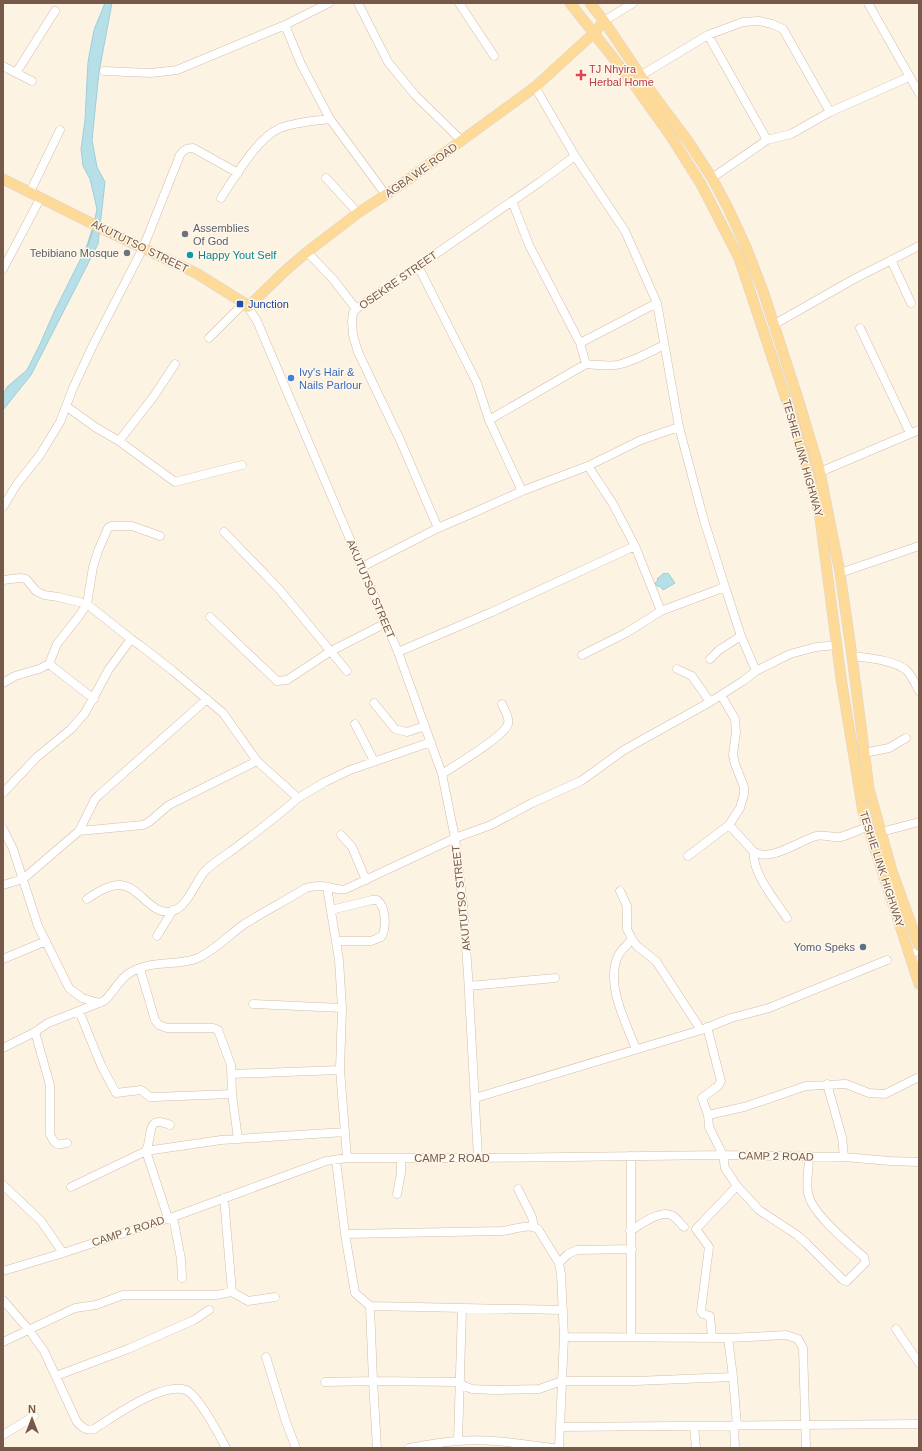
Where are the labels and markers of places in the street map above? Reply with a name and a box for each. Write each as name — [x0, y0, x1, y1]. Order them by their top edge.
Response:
place label: TJ Nhyira Herbal Home — [589, 63, 654, 88]
marker: TJ Nhyira Herbal Home — [576, 70, 586, 80]
place label: Assemblies Of God — [193, 222, 250, 247]
marker: Assemblies Of God — [180, 229, 190, 239]
place label: Tebibiano Mosque — [30, 247, 119, 259]
marker: Tebibiano Mosque — [122, 248, 132, 258]
place label: Happy Yout Self — [198, 249, 277, 261]
marker: Happy Yout Self — [185, 250, 195, 260]
place label: Junction — [248, 298, 289, 310]
marker: Junction — [235, 299, 245, 309]
place label: Ivy's Hair & Nails Parlour — [299, 366, 362, 391]
marker: Ivy's Hair & Nails Parlour — [286, 373, 296, 383]
place label: Yomo Speks — [794, 941, 855, 953]
marker: Yomo Speks — [858, 942, 868, 952]

